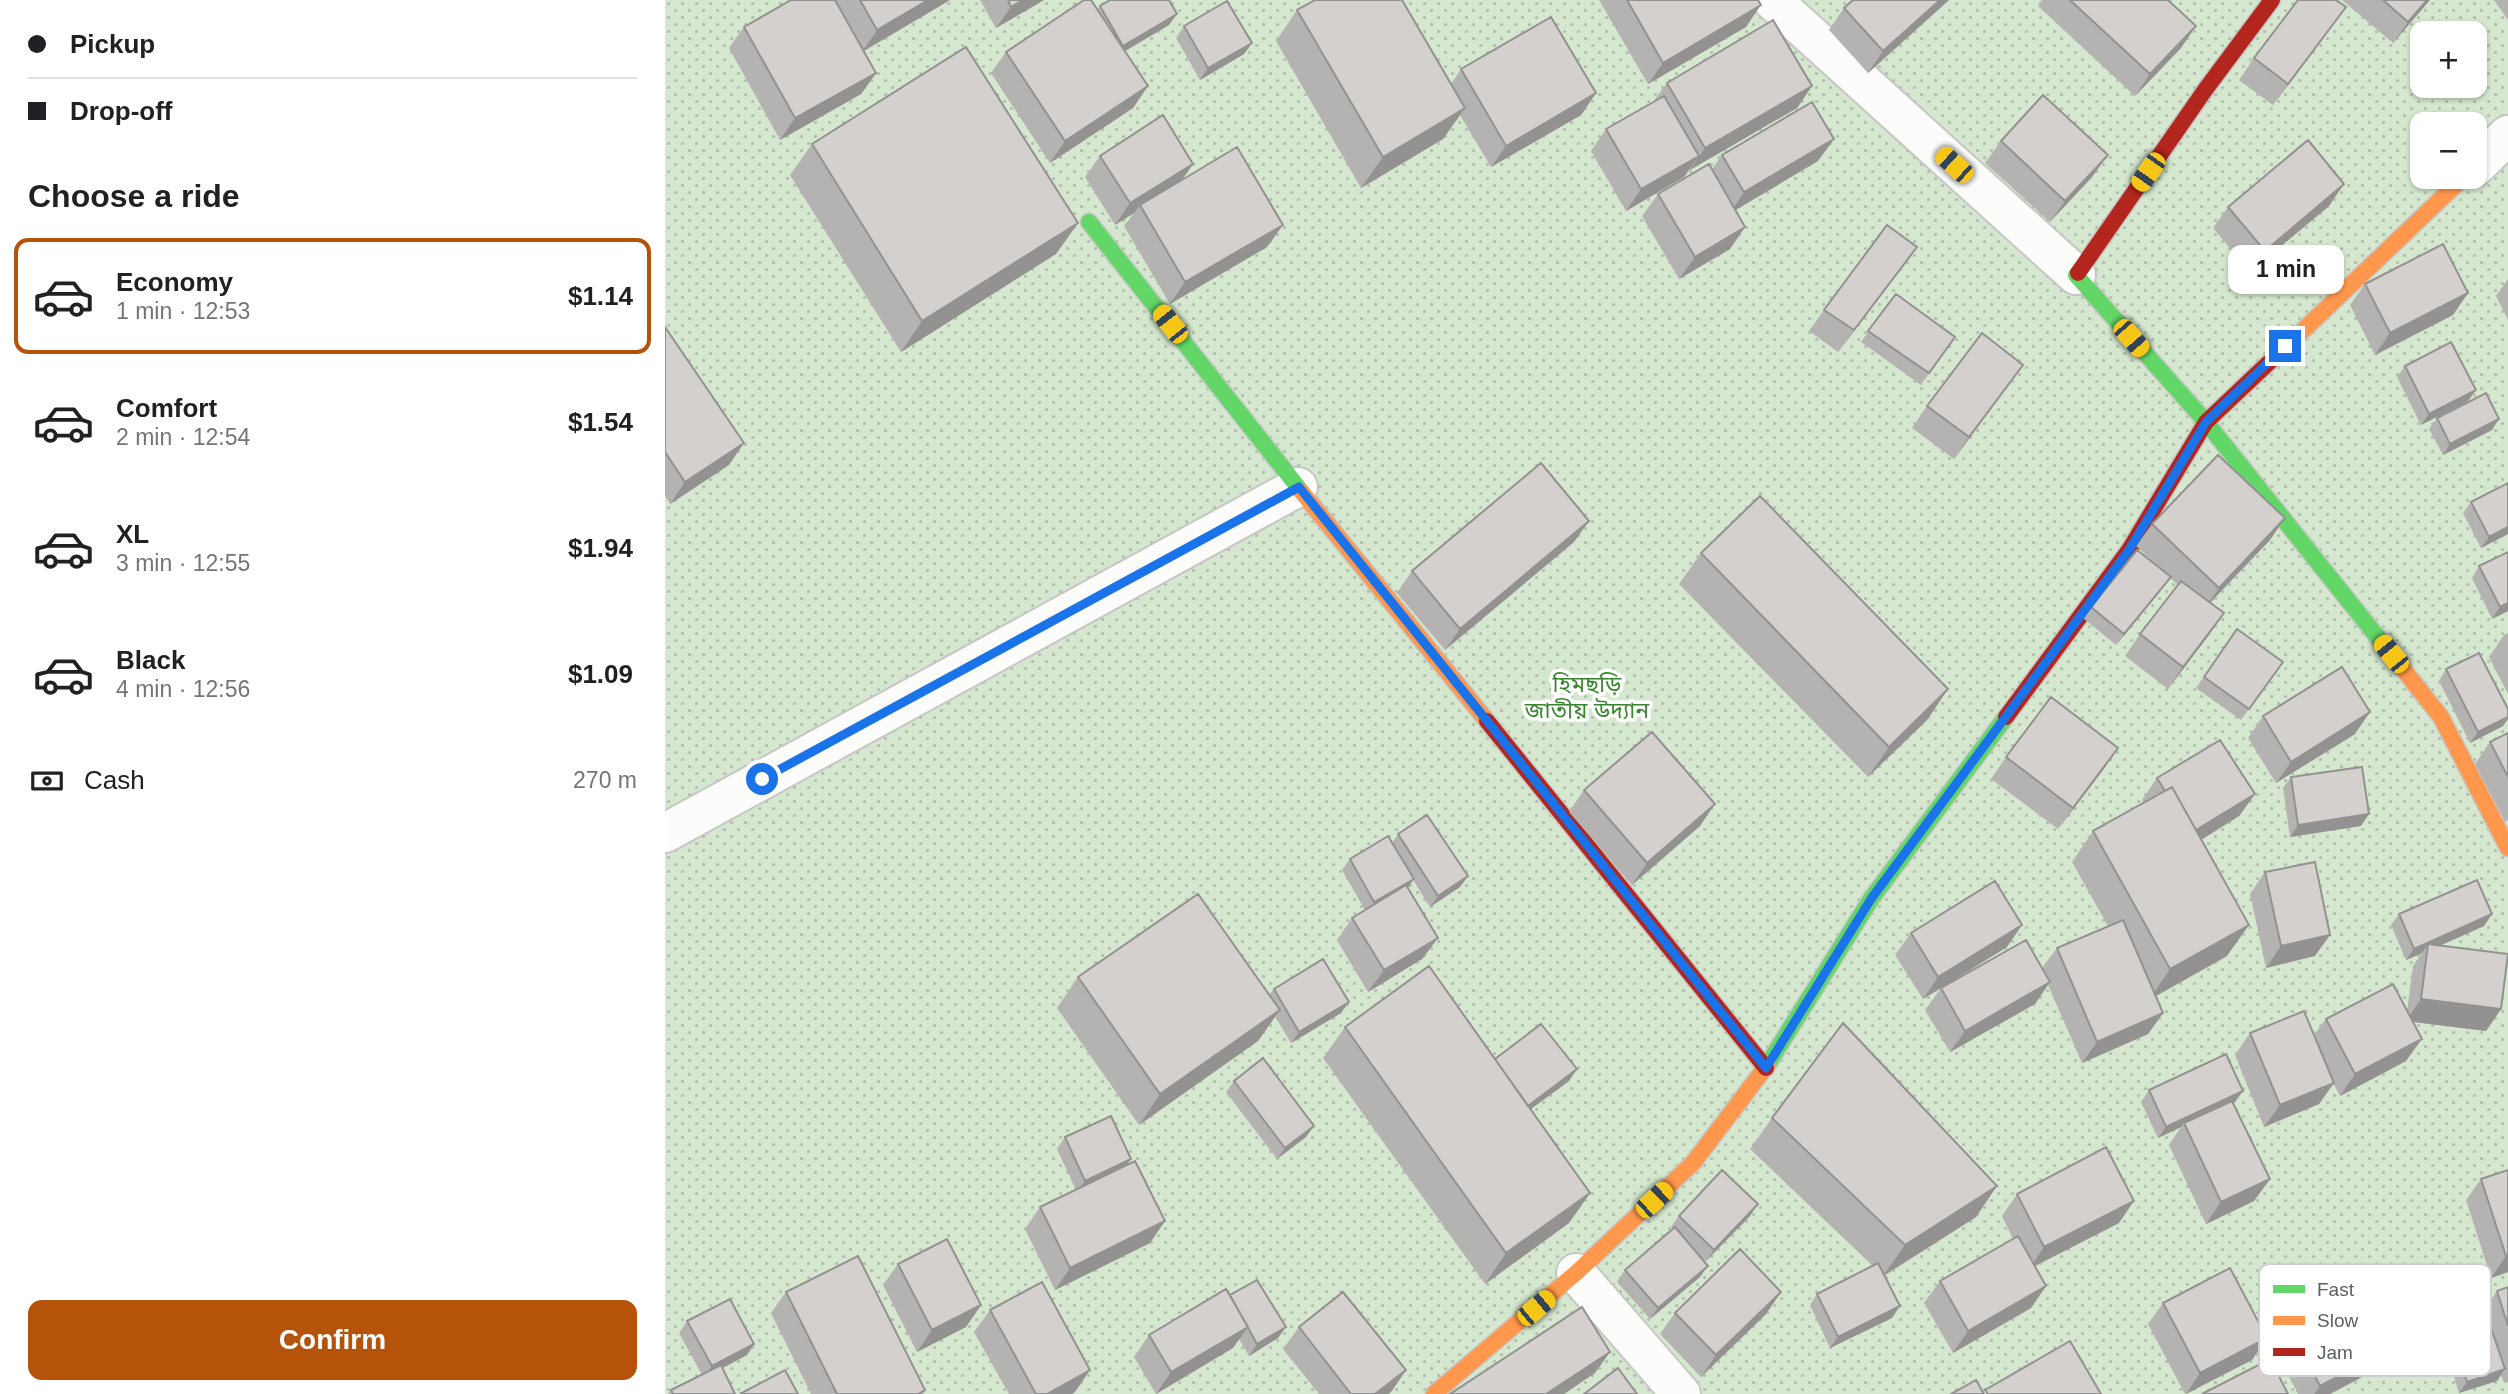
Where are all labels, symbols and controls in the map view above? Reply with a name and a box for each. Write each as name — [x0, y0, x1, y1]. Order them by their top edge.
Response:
map controls — [2410, 21, 2487, 189]
button: + — [2410, 21, 2487, 98]
text: Pickup — [70, 29, 155, 59]
text: Drop-off — [70, 96, 173, 126]
button: − — [2410, 112, 2487, 189]
car — [1932, 143, 1977, 187]
car — [2128, 149, 2169, 195]
text: Choose a ride — [28, 178, 240, 214]
callout: 1 min — [2227, 244, 2343, 294]
text: 1 min — [2256, 256, 2316, 282]
icon: car — [32, 265, 95, 328]
text: Economy — [116, 267, 233, 297]
text: $1.14 — [568, 281, 633, 311]
text: 1 min · 12:53 — [116, 298, 250, 324]
car — [1149, 301, 1192, 347]
car — [2110, 315, 2153, 361]
route end — [2269, 330, 2301, 362]
icon: car — [32, 391, 95, 454]
text: Comfort — [116, 393, 217, 423]
text: $1.54 — [568, 407, 633, 437]
text: 2 min · 12:54 — [116, 424, 250, 450]
icon: car — [32, 517, 95, 580]
text: XL — [116, 519, 149, 549]
text: $1.94 — [568, 533, 633, 563]
text: 3 min · 12:55 — [116, 550, 250, 576]
car — [2370, 631, 2413, 677]
icon: car — [32, 643, 95, 706]
text: Black — [116, 645, 185, 675]
text: $1.09 — [568, 659, 633, 689]
park label: হিমছড়ি জাতীয় উদ্যান — [1524, 671, 1650, 723]
text: 4 min · 12:56 — [116, 676, 250, 702]
icon: cash — [28, 762, 66, 800]
route start — [746, 763, 778, 795]
text: Cash — [84, 765, 145, 795]
text: 270 m — [573, 767, 637, 793]
car — [1632, 1178, 1677, 1222]
legend — [2259, 1264, 2491, 1376]
text: Fast — [2317, 1279, 2355, 1300]
car — [1514, 1286, 1559, 1330]
button: Confirm — [28, 1300, 637, 1380]
text: Slow — [2317, 1310, 2358, 1331]
text: Jam — [2317, 1342, 2353, 1363]

